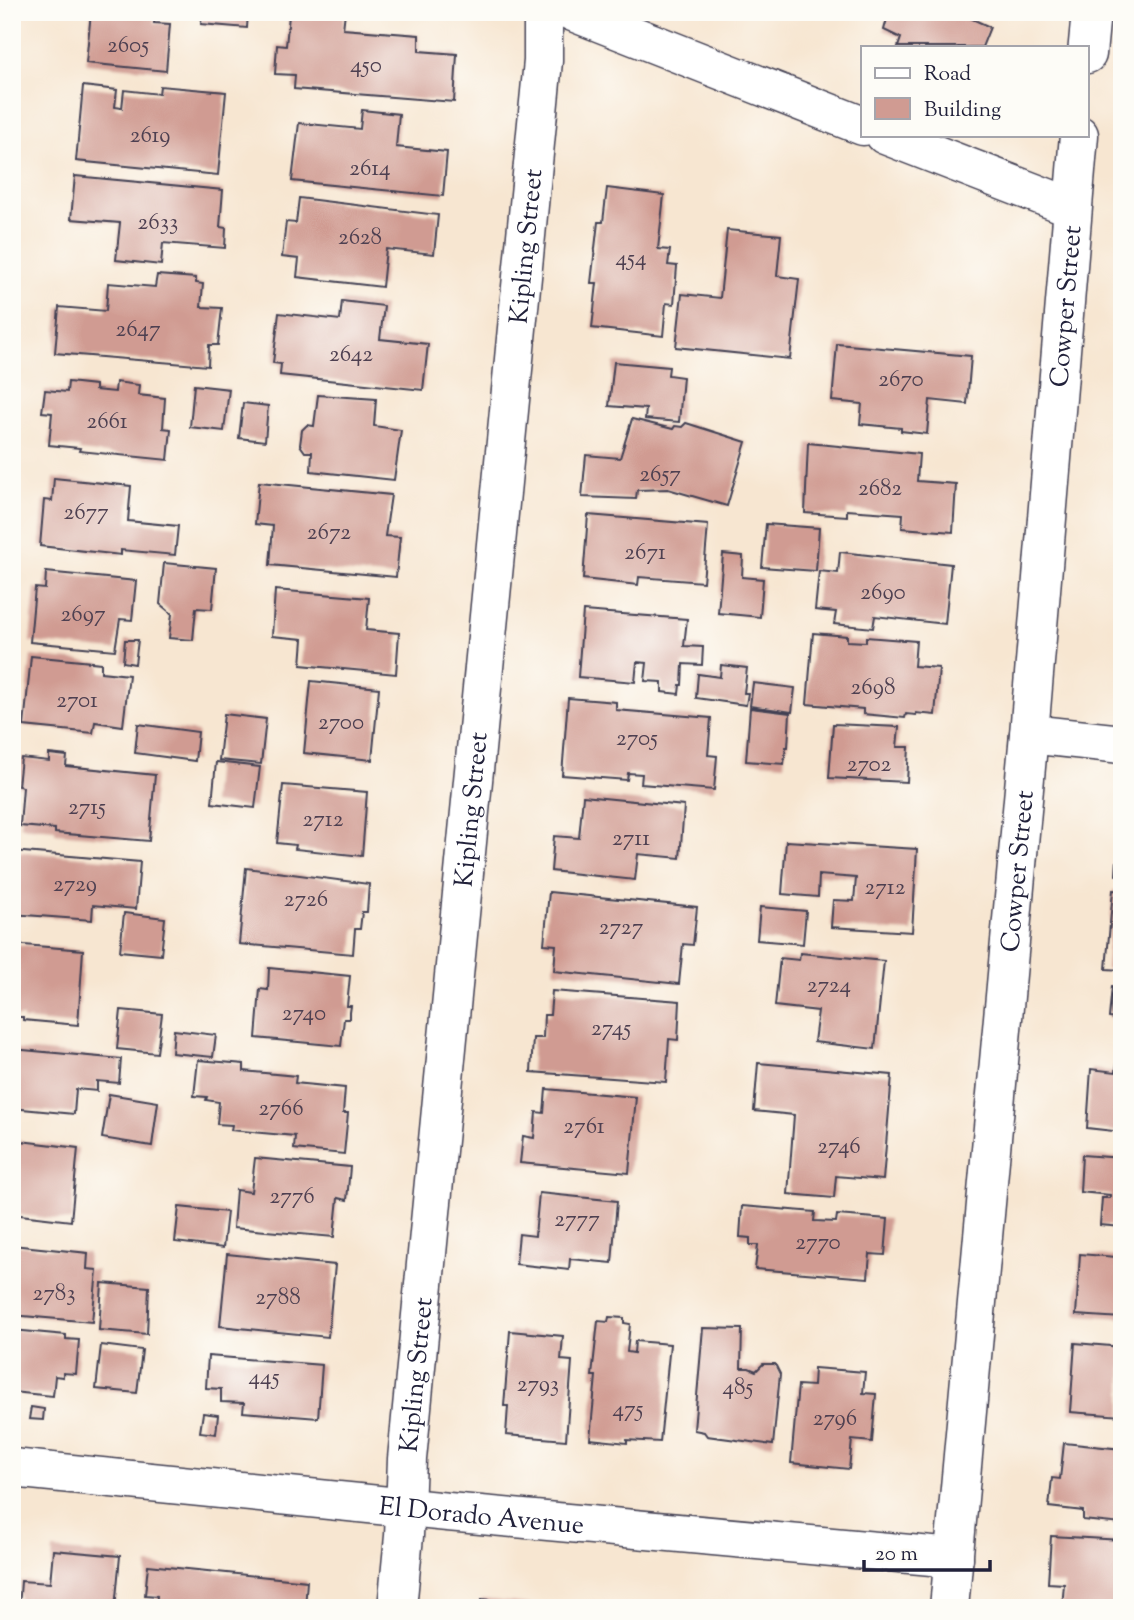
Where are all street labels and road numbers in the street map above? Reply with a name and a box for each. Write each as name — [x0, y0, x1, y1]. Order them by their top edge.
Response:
street label: Kipling Street — [502, 167, 553, 326]
street label: Cowper Street — [1042, 224, 1092, 389]
street label: Kipling Street — [447, 730, 499, 889]
street label: Cowper Street — [993, 789, 1045, 954]
street label: Kipling Street — [392, 1296, 444, 1454]
street label: El Dorado Avenue — [377, 1489, 586, 1545]

